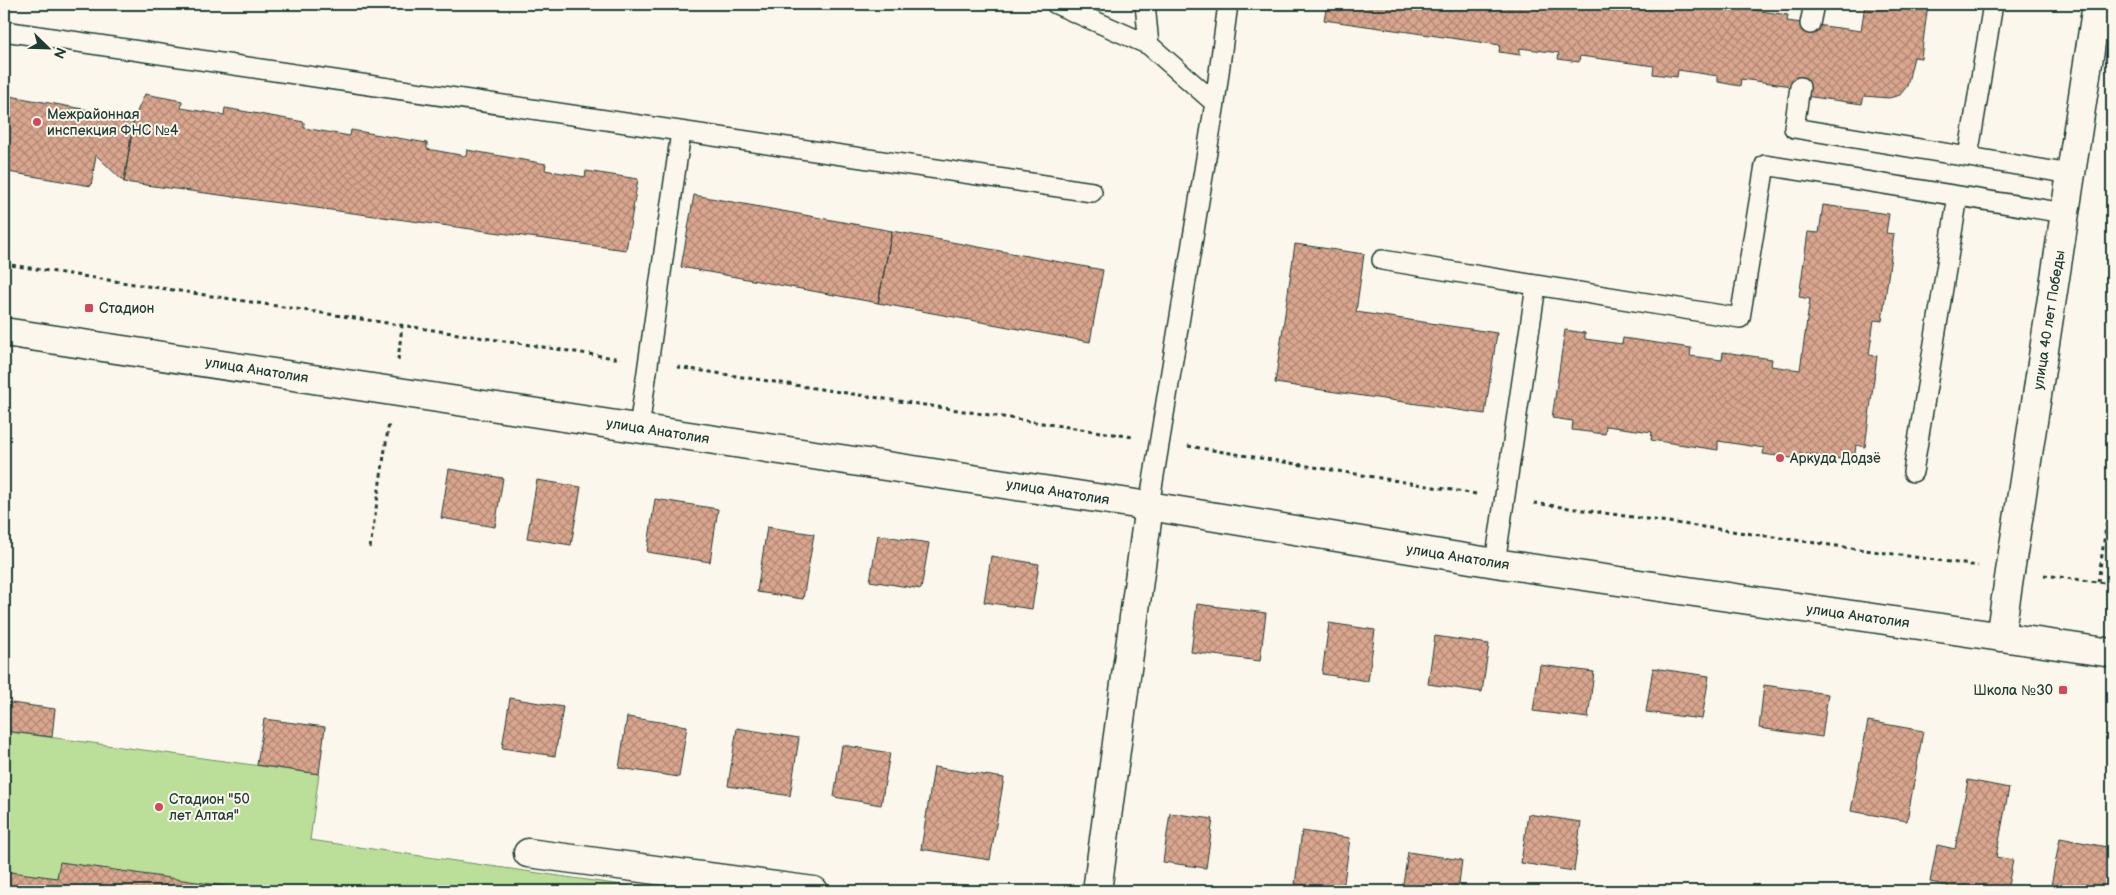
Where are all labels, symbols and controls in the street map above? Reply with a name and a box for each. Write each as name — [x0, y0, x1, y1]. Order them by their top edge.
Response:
north arrow — [22, 22, 72, 72]
text: N — [50, 45, 69, 61]
place label: Межрайонная инспекция ФНС №4 — [47, 106, 179, 139]
marker: Межрайонная инспекция ФНС №4 — [31, 116, 43, 128]
street label: улица 40 лет Победы — [2030, 249, 2068, 391]
place label: Стадион — [99, 300, 155, 317]
marker: Стадион — [83, 302, 95, 314]
street label: улица Анатолия — [204, 353, 310, 387]
street label: улица Анатолия — [605, 414, 711, 448]
place label: Аркуда Додзё — [1789, 450, 1881, 467]
marker: Аркуда Додзё — [1774, 452, 1786, 464]
street label: улица Анатолия — [1005, 475, 1111, 509]
street label: улица Анатолия — [1405, 540, 1511, 574]
street label: улица Анатолия — [1805, 600, 1911, 632]
place label: Школа №30 — [1973, 682, 2053, 699]
marker: Школа №30 — [2057, 684, 2069, 696]
place label: Стадион "50 лет Алтая" — [169, 791, 250, 824]
marker: Стадион "50 лет Алтая" — [153, 801, 165, 813]

